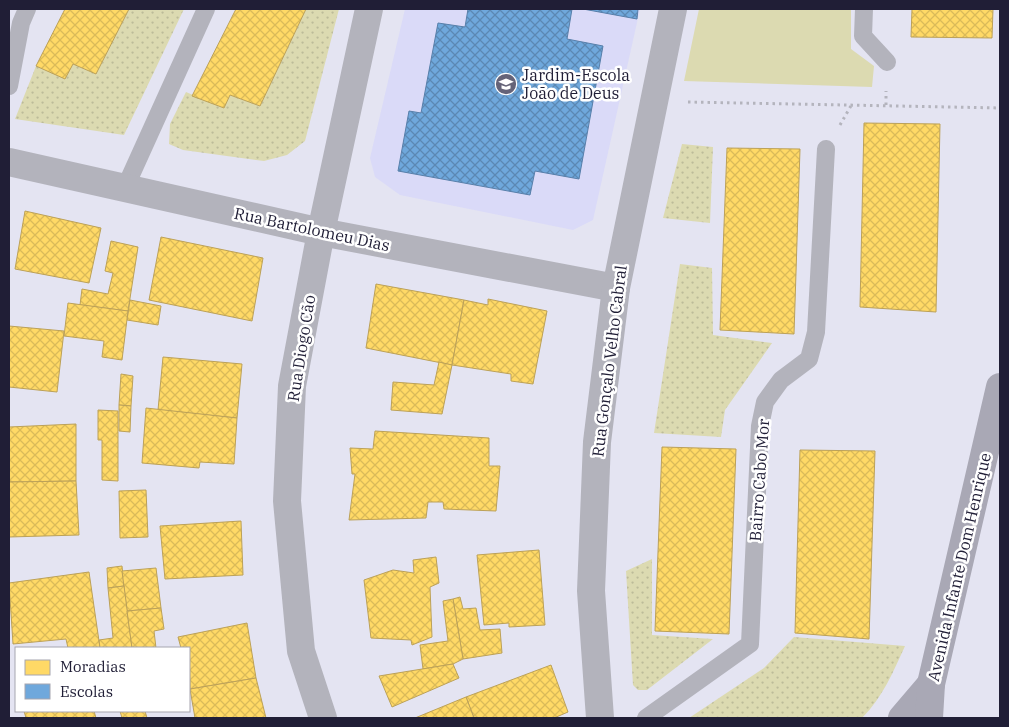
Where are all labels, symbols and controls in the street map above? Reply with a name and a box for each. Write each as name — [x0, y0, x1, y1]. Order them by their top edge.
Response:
place label: Jardim-Escola João de Deus — [522, 65, 630, 103]
school or university icon: Jardim-Escola João de Deus — [494, 72, 518, 96]
street label: Rua Bartolomeu Dias — [232, 203, 392, 255]
street label: Rua Gonçalo Velho Cabral — [587, 264, 631, 458]
street label: Rua Diogo Cão — [283, 293, 319, 403]
street label: Bairro Cabo Mor — [745, 418, 773, 542]
street label: Avenida Infante Dom Henrique — [923, 451, 995, 683]
legend — [15, 647, 190, 712]
text: Moradias — [60, 657, 126, 676]
text: Escolas — [60, 682, 113, 701]

